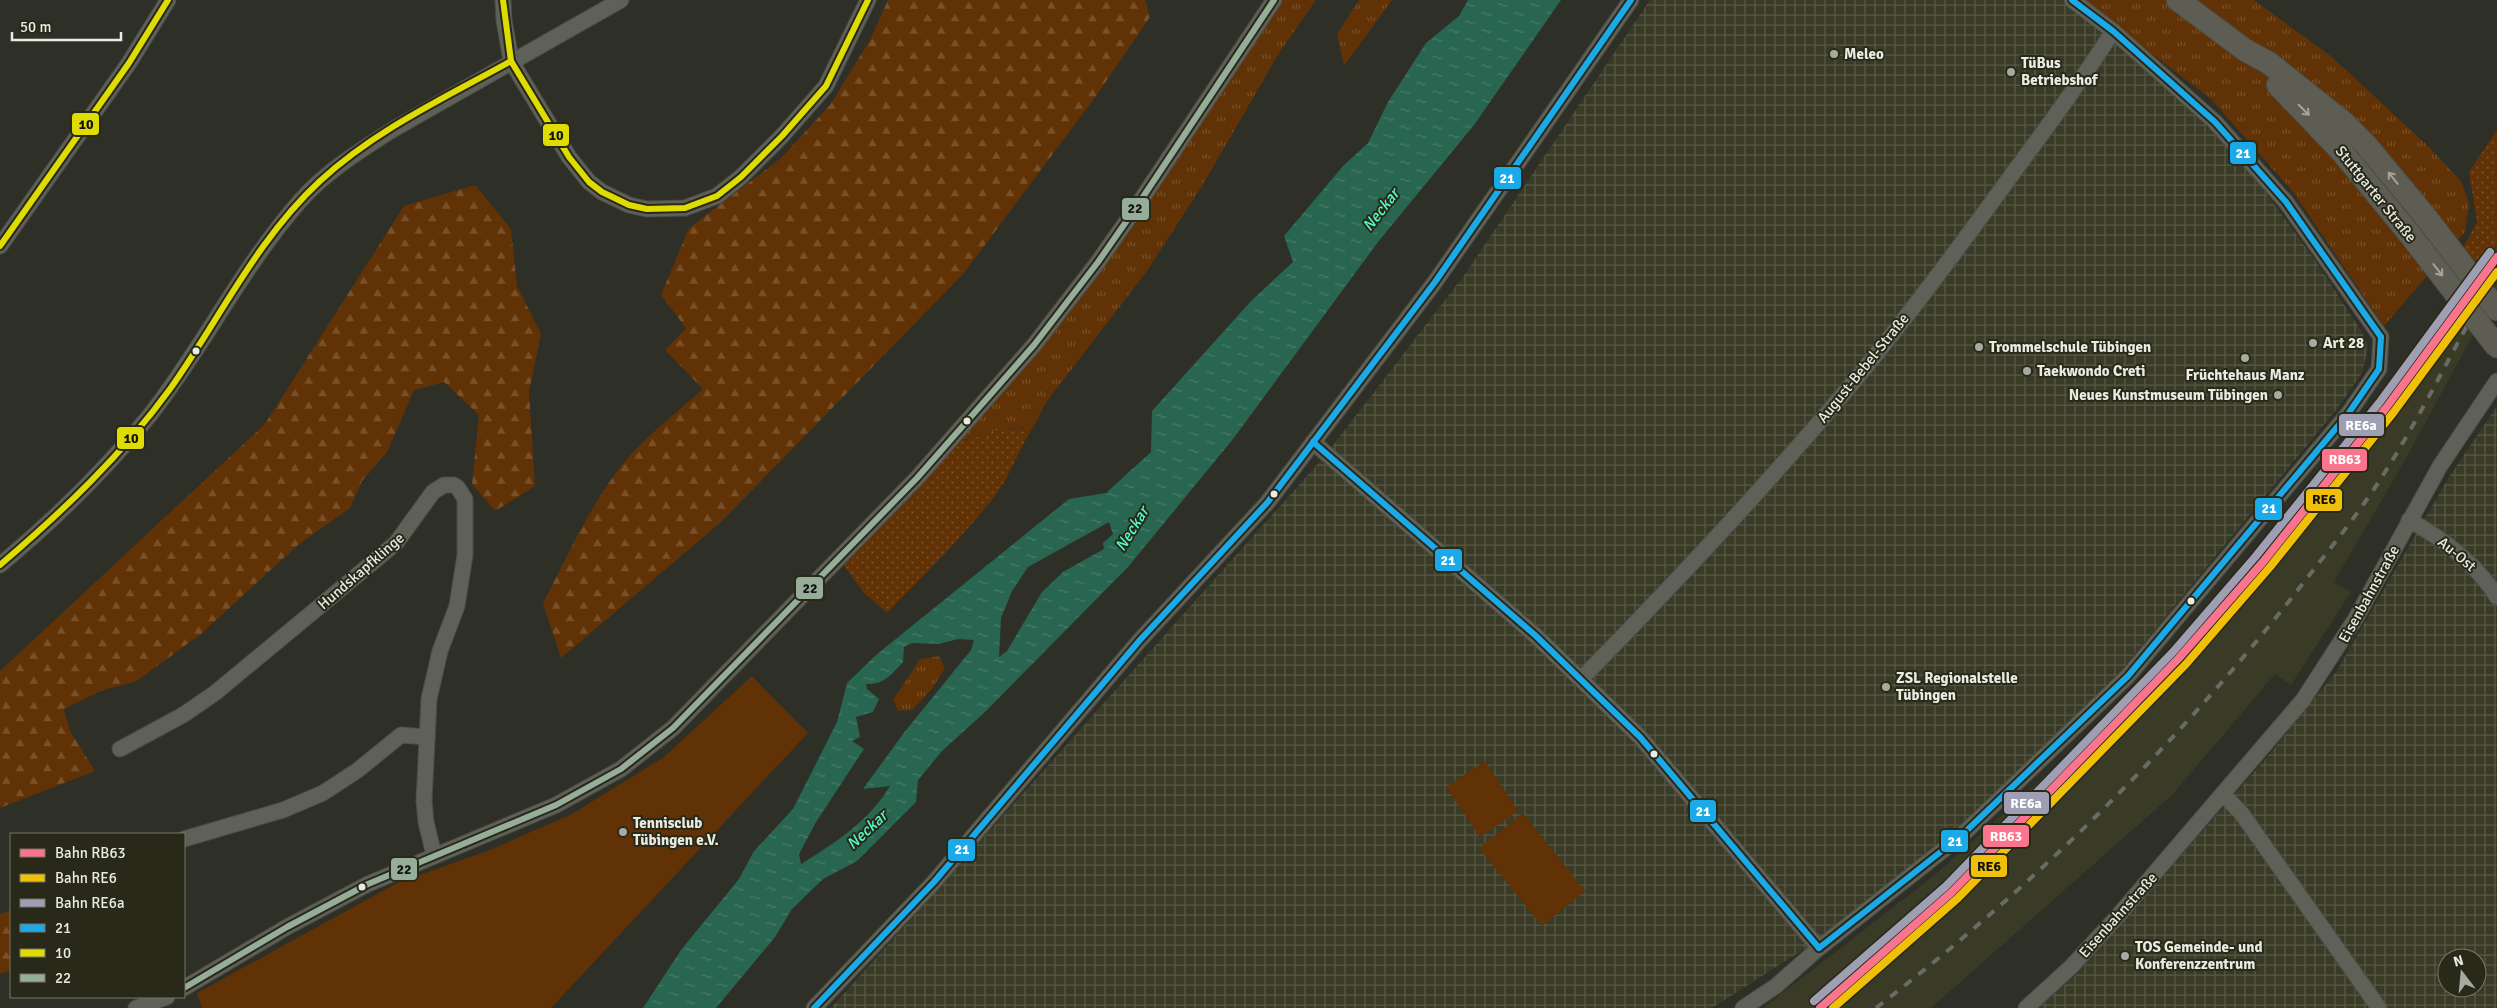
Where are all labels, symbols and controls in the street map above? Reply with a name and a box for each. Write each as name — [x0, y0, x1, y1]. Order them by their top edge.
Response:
scale bar — [12, 10, 121, 42]
text: 50 m — [20, 18, 51, 36]
place label: Meleo — [1844, 45, 1884, 63]
marker: Meleo — [1828, 48, 1840, 60]
place label: TüBus Betriebshof — [2021, 54, 2099, 89]
marker: TüBus Betriebshof — [2005, 66, 2017, 78]
one-way arrow — [2297, 104, 2310, 116]
line badge: 10 — [71, 112, 100, 136]
text: 10 — [78, 116, 94, 133]
line badge: 10 — [542, 123, 570, 147]
text: 10 — [548, 127, 564, 144]
line badge: 21 — [2229, 141, 2257, 165]
street label: Stuttgarter Straße — [2332, 142, 2420, 246]
text: 21 — [2235, 145, 2251, 162]
line badge: 21 — [1493, 166, 1522, 190]
text: 21 — [1499, 170, 1515, 187]
one-way arrow — [2388, 172, 2399, 185]
water label: Neckar — [1358, 183, 1405, 235]
line badge: 22 — [1121, 197, 1150, 221]
text: 22 — [1127, 200, 1143, 217]
one-way arrow — [2432, 263, 2443, 276]
street label: August-Bebel-Straße — [1813, 310, 1913, 426]
place label: Art 28 — [2323, 334, 2364, 352]
marker: Art 28 — [2307, 337, 2319, 349]
place label: Trommelschule Tübingen — [1989, 338, 2151, 356]
marker: Trommelschule Tübingen — [1973, 341, 1985, 353]
unlabelled marker — [191, 346, 201, 356]
marker: Früchtehaus Manz — [2239, 352, 2251, 364]
place label: Taekwondo Creti — [2037, 362, 2145, 380]
marker: Taekwondo Creti — [2021, 365, 2033, 377]
place label: Früchtehaus Manz — [2185, 366, 2305, 384]
place label: Neues Kunstmuseum Tübingen — [2069, 386, 2268, 404]
marker: Neues Kunstmuseum Tübingen — [2272, 389, 2284, 401]
line badge: RE6a — [2338, 413, 2385, 437]
unlabelled marker — [962, 416, 972, 426]
text: RE6a — [2345, 417, 2377, 434]
line badge: 10 — [116, 426, 145, 450]
text: 10 — [123, 430, 139, 447]
line badge: RB63 — [2321, 448, 2368, 472]
text: RB63 — [2329, 451, 2361, 468]
line badge: RE6 — [2305, 488, 2343, 512]
unlabelled marker — [1269, 489, 1279, 499]
text: RE6 — [2312, 491, 2337, 508]
line badge: 21 — [2254, 497, 2283, 521]
text: 21 — [2261, 500, 2277, 517]
water label: Neckar — [1111, 501, 1154, 555]
street label: Hundskapfklinge — [314, 529, 408, 613]
street label: Au-Ost — [2434, 533, 2480, 575]
street label: Eisenbahnstraße — [2335, 542, 2403, 646]
line badge: 21 — [1434, 548, 1463, 572]
text: 21 — [1440, 552, 1456, 569]
line badge: 22 — [795, 576, 824, 600]
text: 22 — [802, 580, 818, 597]
unlabelled marker — [2186, 596, 2196, 606]
place label: ZSL Regionalstelle Tübingen — [1896, 669, 2018, 704]
marker: ZSL Regionalstelle Tübingen — [1880, 681, 1892, 693]
unlabelled marker — [1649, 749, 1659, 759]
line badge: RE6a — [2003, 791, 2050, 815]
text: RE6a — [2010, 795, 2042, 812]
line badge: 21 — [1689, 799, 1717, 823]
text: 21 — [1695, 803, 1711, 820]
water label: Neckar — [842, 805, 893, 854]
place label: Tennisclub Tübingen e.V. — [633, 814, 719, 849]
line badge: RB63 — [1982, 824, 2030, 848]
marker: Tennisclub Tübingen e.V. — [617, 826, 629, 838]
text: RB63 — [1990, 828, 2022, 845]
line badge: 21 — [1940, 829, 1969, 853]
legend — [10, 833, 185, 998]
text: 21 — [1947, 833, 1963, 850]
line badge: 21 — [947, 838, 976, 862]
text: 21 — [954, 841, 970, 858]
text: Bahn RB63 — [55, 844, 126, 862]
line badge: RE6 — [1970, 854, 2008, 878]
line badge: 22 — [390, 857, 418, 881]
text: RE6 — [1977, 858, 2002, 875]
text: 22 — [396, 861, 412, 878]
text: Bahn RE6 — [55, 869, 117, 887]
street label: Eisenbahnstraße — [2075, 869, 2161, 961]
unlabelled marker — [357, 882, 367, 892]
text: Bahn RE6a — [55, 894, 125, 912]
text: 21 — [55, 919, 71, 937]
place label: TOS Gemeinde- und Konferenzzentrum — [2135, 938, 2263, 973]
text: 10 — [55, 944, 71, 962]
north arrow — [2437, 948, 2487, 998]
marker: TOS Gemeinde- und Konferenzzentrum — [2119, 950, 2131, 962]
text: N — [2452, 951, 2466, 970]
text: 22 — [55, 969, 71, 987]

